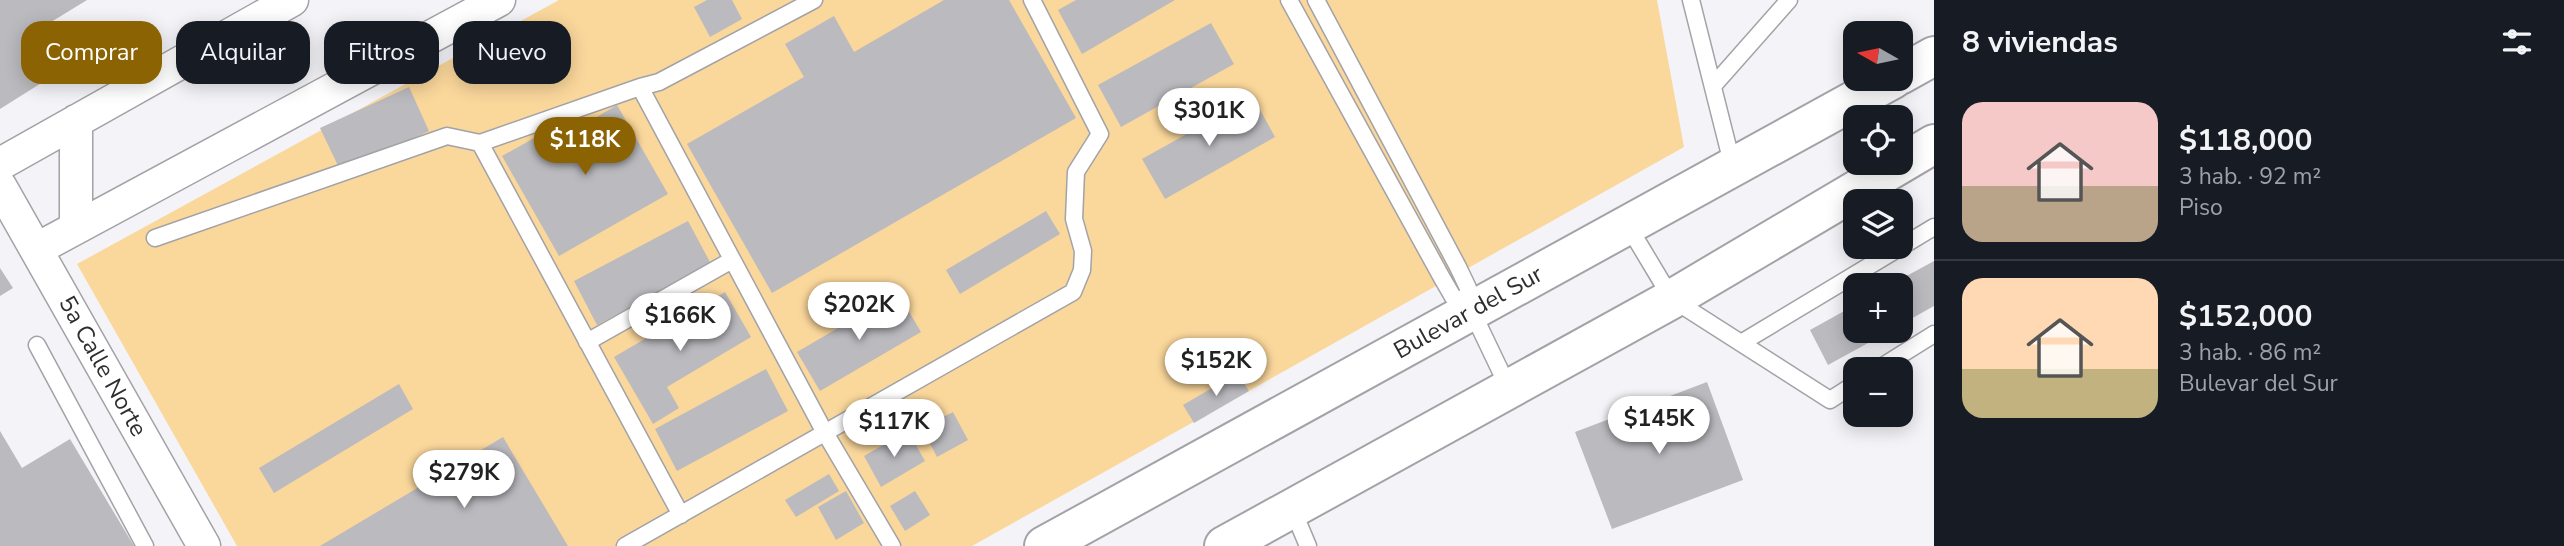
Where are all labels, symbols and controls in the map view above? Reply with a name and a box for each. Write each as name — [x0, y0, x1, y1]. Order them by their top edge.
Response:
chip: Comprar — [21, 21, 162, 84]
chip: Alquilar — [176, 21, 310, 84]
chip: Filtros — [324, 21, 439, 84]
chip: Nuevo — [453, 21, 571, 84]
north arrow — [1843, 21, 1913, 91]
map controls — [1843, 21, 1913, 427]
text: 8 viviendas — [1962, 22, 2118, 63]
icon: filters — [2498, 23, 2536, 61]
pin: $301K — [1160, 88, 1258, 148]
text: $301K — [1174, 95, 1244, 126]
button: locate — [1843, 105, 1913, 175]
pin: $118K — [536, 118, 634, 177]
text: $118,000 — [2179, 120, 2312, 161]
text: $118K — [550, 124, 620, 155]
icon: home — [2018, 130, 2102, 214]
text: 3 hab. · 92 m² — [2179, 161, 2321, 192]
button: layers — [1843, 189, 1913, 259]
text: Piso — [2179, 192, 2223, 223]
street label: Bulevar del Sur — [1388, 258, 1549, 366]
button: + — [1843, 273, 1913, 343]
pin: $202K — [810, 282, 908, 342]
text: $202K — [824, 289, 894, 320]
street label: 5a Calle Norte — [51, 290, 155, 442]
pin: $166K — [631, 294, 729, 353]
text: $152,000 — [2179, 296, 2312, 337]
text: $166K — [645, 300, 715, 331]
icon: home — [2018, 306, 2102, 390]
text: 3 hab. · 86 m² — [2179, 337, 2321, 368]
pin: $152K — [1167, 338, 1265, 398]
text: $152K — [1181, 345, 1251, 376]
button: − — [1843, 357, 1913, 427]
text: Bulevar del Sur — [2179, 368, 2338, 399]
pin: $145K — [1610, 396, 1708, 456]
pin: $117K — [845, 400, 943, 459]
text: $145K — [1624, 403, 1694, 434]
text: $117K — [859, 406, 929, 437]
pin: $279K — [415, 450, 513, 510]
text: $279K — [429, 457, 499, 488]

